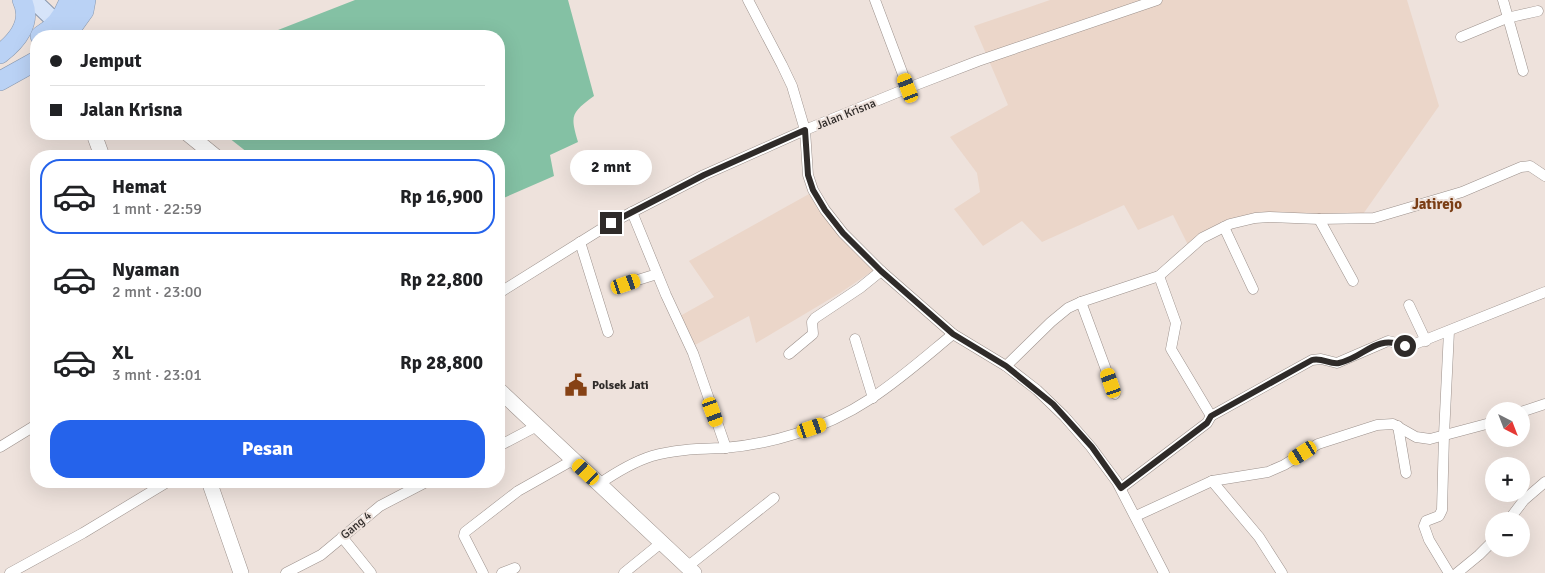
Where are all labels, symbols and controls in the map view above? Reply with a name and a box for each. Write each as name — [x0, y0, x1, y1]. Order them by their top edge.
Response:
text: Jemput — [80, 49, 142, 73]
car — [895, 71, 920, 105]
street label: Jalan Krisna — [814, 96, 878, 133]
text: Jalan Krisna — [80, 98, 183, 122]
callout: 2 mnt — [570, 150, 652, 186]
text: 2 mnt — [591, 157, 631, 177]
icon: car — [52, 174, 97, 219]
text: Hemat — [112, 175, 167, 199]
text: Rp 16,900 — [400, 185, 483, 209]
district label: Jatirejo — [1412, 195, 1462, 213]
text: 1 mnt · 22:59 — [112, 199, 202, 219]
route end — [600, 212, 622, 234]
icon: car — [52, 257, 97, 302]
text: Nyaman — [112, 258, 180, 282]
text: Rp 22,800 — [400, 268, 483, 292]
car — [609, 272, 642, 296]
text: 2 mnt · 23:00 — [112, 282, 202, 302]
route start — [1394, 335, 1416, 357]
icon: car — [52, 340, 97, 385]
text: XL — [112, 341, 134, 365]
text: Rp 28,800 — [400, 351, 483, 375]
text: 3 mnt · 23:01 — [112, 365, 202, 385]
car — [1099, 366, 1122, 400]
public building icon: Polsek Jati — [563, 372, 589, 398]
place label: Polsek Jati — [592, 378, 649, 393]
car — [700, 395, 725, 429]
north arrow — [1485, 402, 1530, 448]
map controls — [1485, 402, 1530, 557]
car — [795, 416, 828, 440]
button: Pesan — [50, 420, 485, 478]
car — [1286, 439, 1319, 467]
car — [569, 456, 602, 488]
button: + — [1485, 457, 1530, 502]
street label: Gang 4 — [338, 508, 375, 543]
button: − — [1485, 512, 1530, 557]

